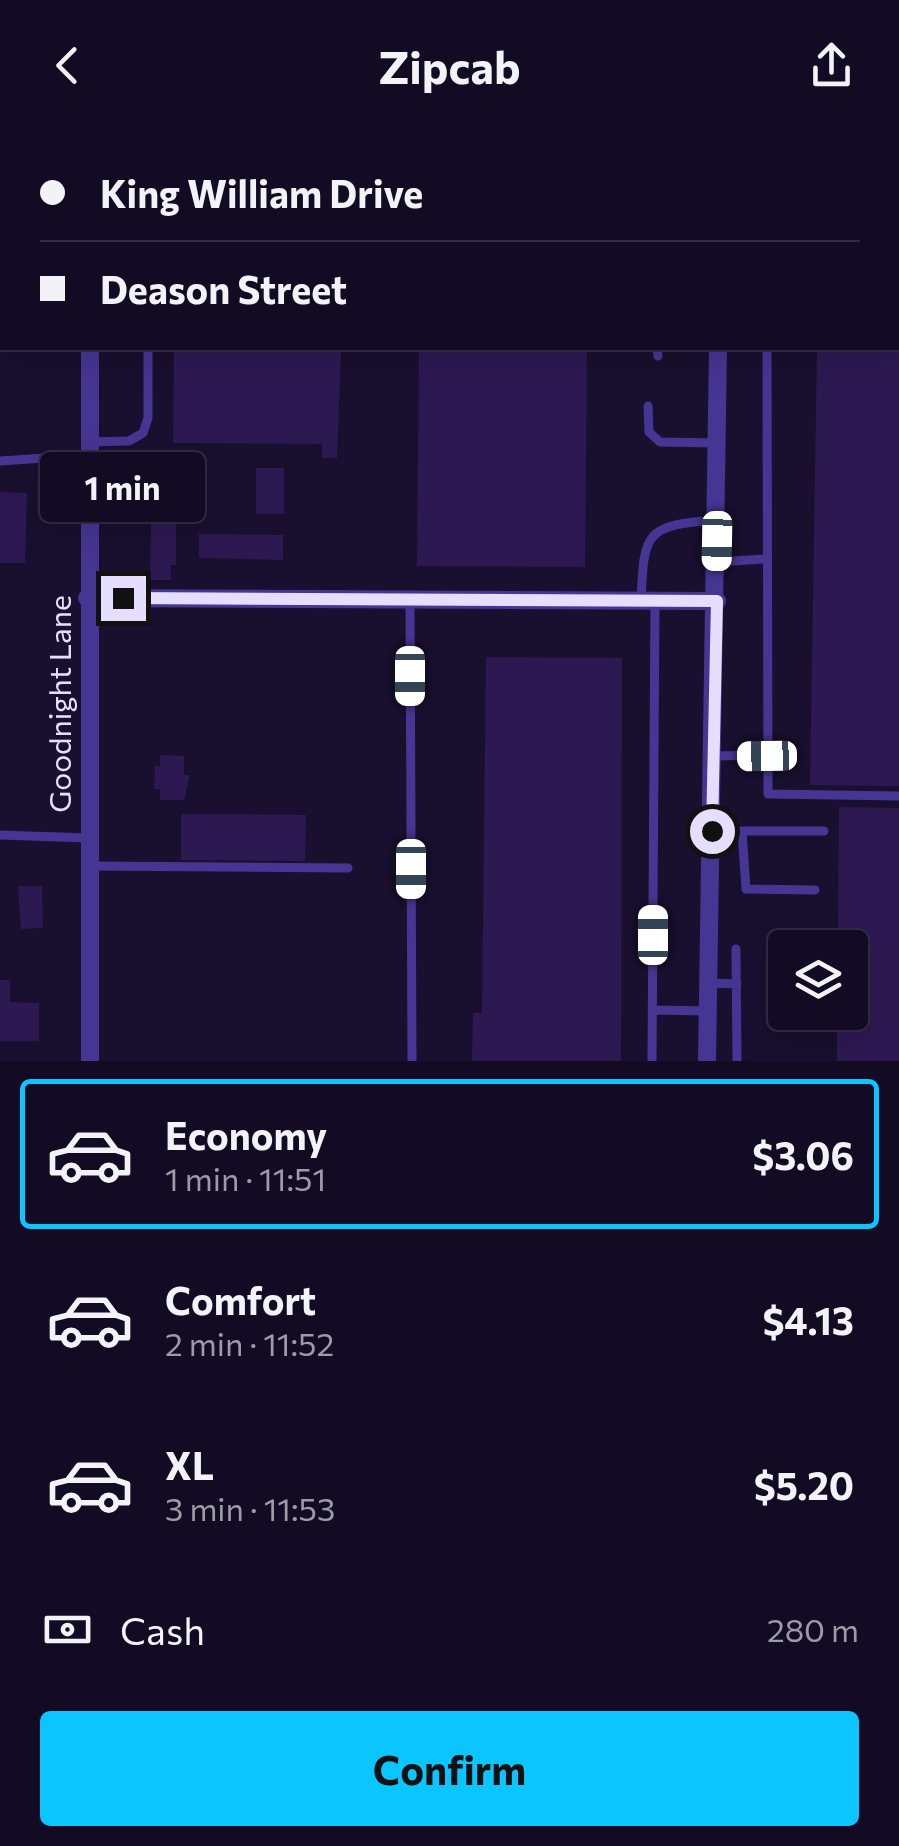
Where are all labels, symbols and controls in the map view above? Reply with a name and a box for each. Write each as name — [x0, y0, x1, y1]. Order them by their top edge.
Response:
icon: back — [40, 38, 95, 93]
text: Zipcab — [378, 38, 521, 93]
icon: share — [804, 38, 859, 93]
text: King William Drive — [100, 169, 423, 216]
text: Deason Street — [100, 265, 347, 312]
callout: 1 min — [41, 453, 206, 523]
text: 1 min — [85, 467, 160, 507]
car — [701, 511, 733, 571]
route end — [101, 576, 146, 621]
street label: Goodnight Lane — [40, 595, 77, 813]
car — [395, 646, 425, 706]
car — [737, 740, 797, 772]
route start — [690, 809, 735, 854]
car — [396, 839, 426, 899]
car — [638, 905, 668, 965]
map controls — [768, 930, 868, 1030]
button: layers — [768, 930, 868, 1030]
icon: car — [45, 1109, 135, 1199]
text: Economy — [165, 1111, 327, 1158]
text: $3.06 — [752, 1131, 854, 1178]
text: 1 min · 11:51 — [165, 1158, 326, 1198]
icon: car — [45, 1274, 135, 1364]
text: Comfort — [165, 1276, 316, 1323]
text: $4.13 — [762, 1296, 854, 1343]
text: 2 min · 11:52 — [165, 1323, 334, 1363]
icon: car — [45, 1439, 135, 1529]
text: XL — [165, 1441, 214, 1488]
text: $5.20 — [754, 1461, 854, 1508]
text: 3 min · 11:53 — [165, 1488, 335, 1528]
icon: cash — [40, 1602, 95, 1657]
text: Cash — [120, 1606, 205, 1653]
text: 280 m — [767, 1609, 859, 1649]
button: Confirm — [40, 1711, 859, 1826]

